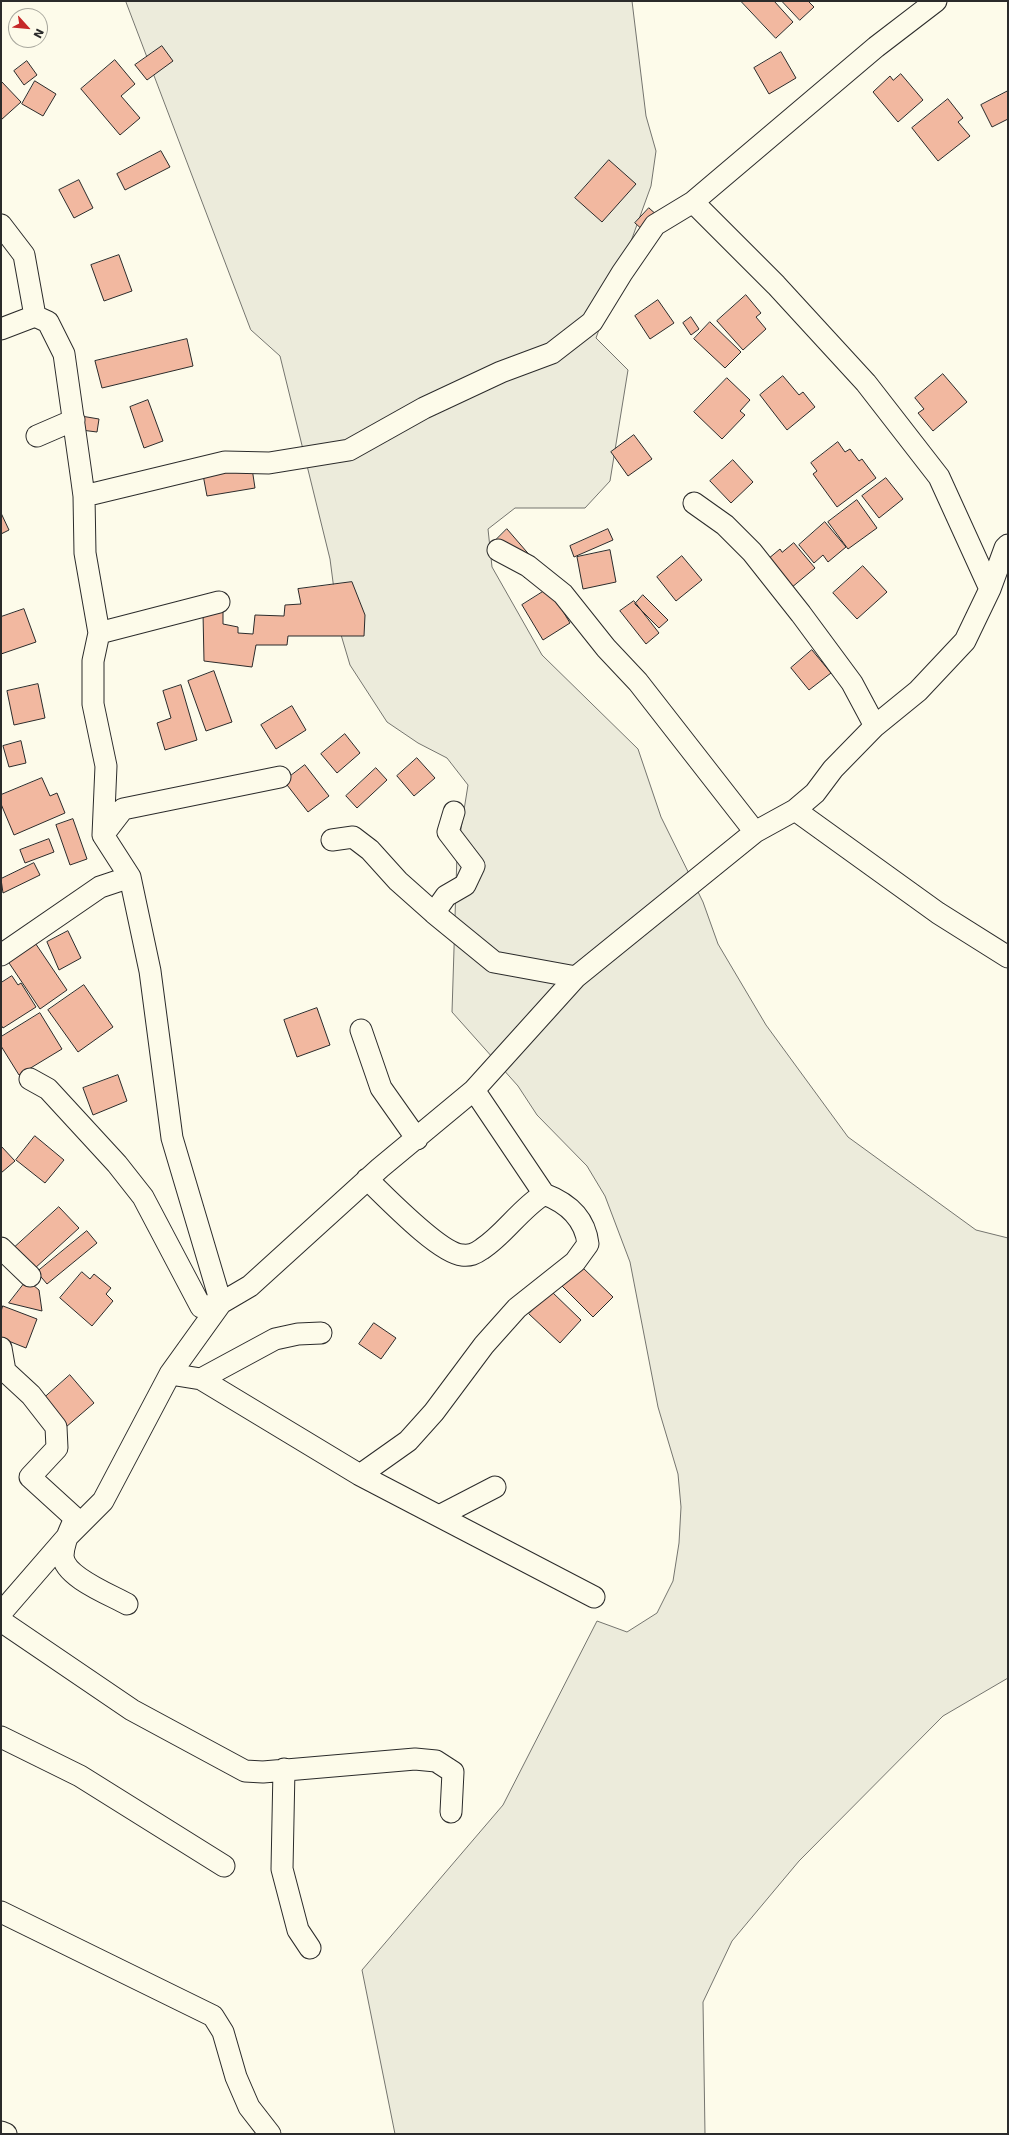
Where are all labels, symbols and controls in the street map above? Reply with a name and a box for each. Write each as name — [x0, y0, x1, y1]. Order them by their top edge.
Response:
north arrow — [8, 8, 48, 48]
text: N — [30, 26, 46, 40]

